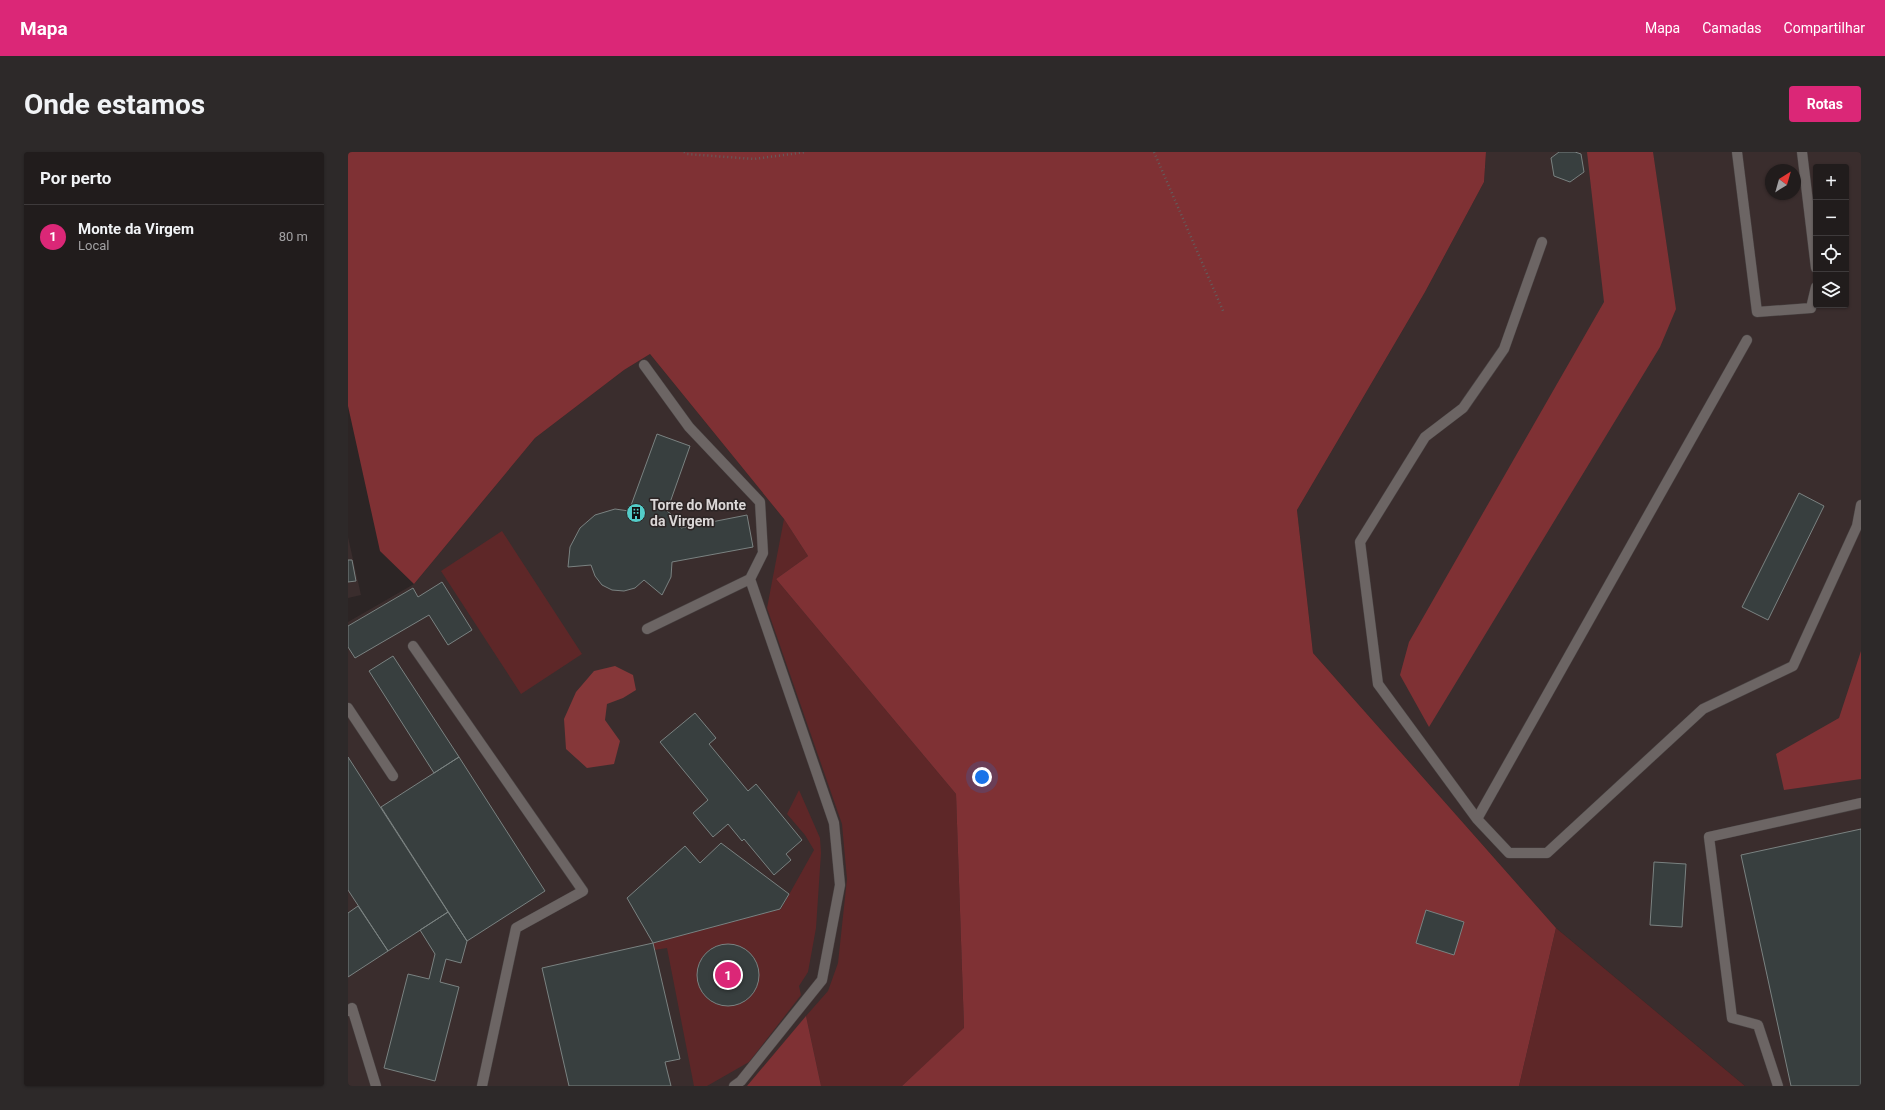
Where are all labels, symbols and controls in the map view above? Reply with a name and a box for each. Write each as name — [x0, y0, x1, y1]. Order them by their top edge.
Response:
text: Mapa — [20, 17, 68, 40]
text: Mapa — [1645, 20, 1680, 36]
text: Camadas — [1702, 20, 1762, 36]
text: Compartilhar — [1784, 20, 1865, 36]
button: Rotas — [1789, 86, 1861, 122]
text: Onde estamos — [24, 88, 205, 121]
north arrow — [1765, 164, 1801, 200]
map controls — [1813, 164, 1849, 308]
button: + — [1813, 164, 1849, 200]
text: Por perto — [40, 168, 111, 188]
button: − — [1813, 200, 1849, 236]
text: Monte da Virgem — [78, 220, 194, 238]
text: 1 — [49, 229, 57, 244]
text: 80 m — [279, 229, 308, 244]
button: locate — [1813, 236, 1849, 272]
text: Local — [78, 238, 109, 253]
button: layers — [1813, 272, 1849, 308]
place label: Torre do Monte da Virgem — [650, 497, 747, 529]
building icon: Torre do Monte da Virgem — [625, 502, 647, 524]
your location — [972, 767, 992, 787]
pin: 1 — [715, 960, 741, 990]

